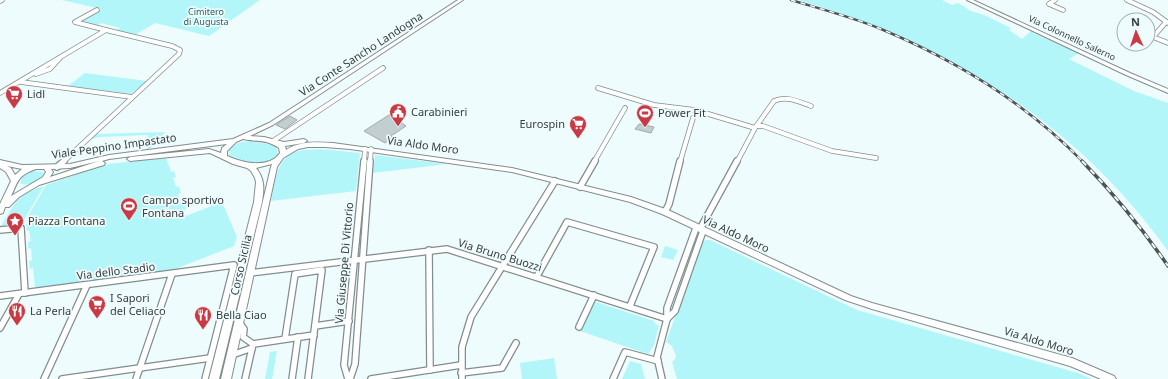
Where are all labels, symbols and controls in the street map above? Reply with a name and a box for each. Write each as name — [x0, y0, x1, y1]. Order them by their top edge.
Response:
park label: Cimitero di Augusta — [183, 5, 229, 28]
street label: Via Conte Sancho Landogna — [296, 8, 425, 99]
street label: Via Colonnello Salerno — [1027, 12, 1118, 63]
north arrow — [1116, 12, 1156, 52]
text: N — [1131, 14, 1140, 29]
supermarket icon: Lidl — [4, 84, 24, 109]
place label: Lidl — [27, 86, 45, 101]
public building icon: Carabinieri — [388, 102, 408, 127]
sports icon: Power Fit — [635, 103, 655, 128]
place label: Carabinieri — [411, 104, 467, 119]
place label: Power Fit — [658, 105, 706, 120]
supermarket icon: Eurospin — [568, 114, 588, 139]
place label: Eurospin — [519, 116, 565, 131]
street label: Viale Peppino Impastato — [50, 129, 178, 162]
street label: Via Aldo Moro — [386, 132, 460, 157]
place label: Campo sportivo Fontana — [142, 192, 224, 220]
sports icon: Campo sportivo Fontana — [119, 196, 139, 221]
street label: Via Giuseppe Di Vittorio — [331, 201, 356, 324]
place icon: Piazza Fontana — [5, 211, 25, 236]
street label: Via Aldo Moro — [700, 211, 772, 256]
place label: Piazza Fontana — [28, 213, 105, 228]
street label: Corso Sicilia — [226, 233, 255, 297]
street label: Via Bruno Buozzi — [456, 235, 544, 274]
street label: Via dello Stadio — [76, 258, 156, 283]
place label: I Sapori del Celiaco — [110, 290, 166, 318]
supermarket icon: I Sapori del Celiaco — [87, 294, 107, 319]
restaurant icon: La Perla — [7, 301, 27, 326]
place label: La Perla — [30, 303, 71, 318]
restaurant icon: Bella Ciao — [193, 305, 213, 330]
place label: Bella Ciao — [216, 307, 267, 322]
street label: Via Aldo Moro — [1002, 323, 1076, 358]

